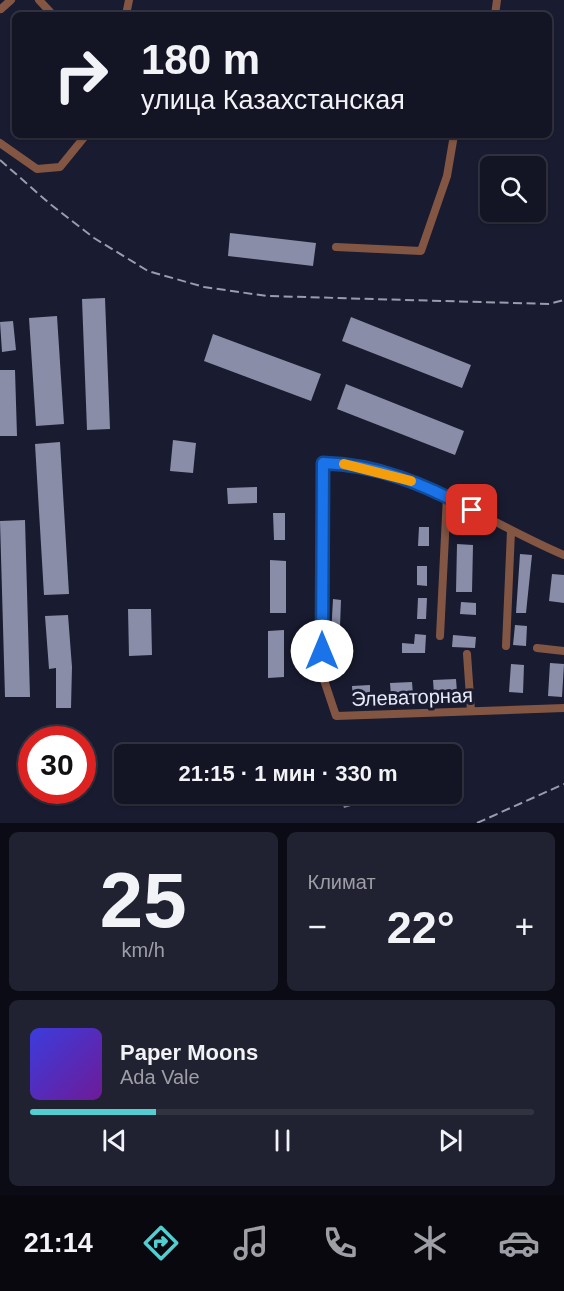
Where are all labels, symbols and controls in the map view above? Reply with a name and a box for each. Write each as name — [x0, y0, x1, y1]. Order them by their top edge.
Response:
icon: right — [42, 36, 120, 114]
text: 180 m — [141, 36, 260, 83]
text: улица Казахстанская — [141, 85, 405, 115]
map controls — [480, 156, 546, 222]
button: search — [480, 156, 546, 222]
pin — [446, 484, 497, 535]
icon: arrive — [455, 493, 488, 526]
position arrow — [290, 619, 354, 683]
street label: Элеваторная — [351, 684, 473, 710]
speed limit sign: 30 — [18, 726, 96, 804]
text: 21:15 · 1 мин · 330 m — [178, 761, 398, 786]
text: 25 — [100, 856, 187, 944]
text: Климат — [308, 871, 376, 893]
text: 22° — [387, 902, 455, 953]
text: − — [308, 908, 327, 945]
text: + — [515, 908, 534, 945]
text: km/h — [122, 939, 165, 961]
text: Paper Moons — [120, 1040, 258, 1065]
text: Ada Vale — [120, 1066, 200, 1088]
icon: previous — [98, 1124, 131, 1157]
icon: pause — [266, 1124, 299, 1157]
icon: next — [434, 1124, 467, 1157]
icon: directions — [140, 1222, 182, 1264]
icon: music — [230, 1222, 272, 1264]
icon: phone — [319, 1222, 361, 1264]
icon: climate — [409, 1222, 451, 1264]
icon: car — [498, 1222, 540, 1264]
text: 21:14 — [24, 1228, 93, 1258]

